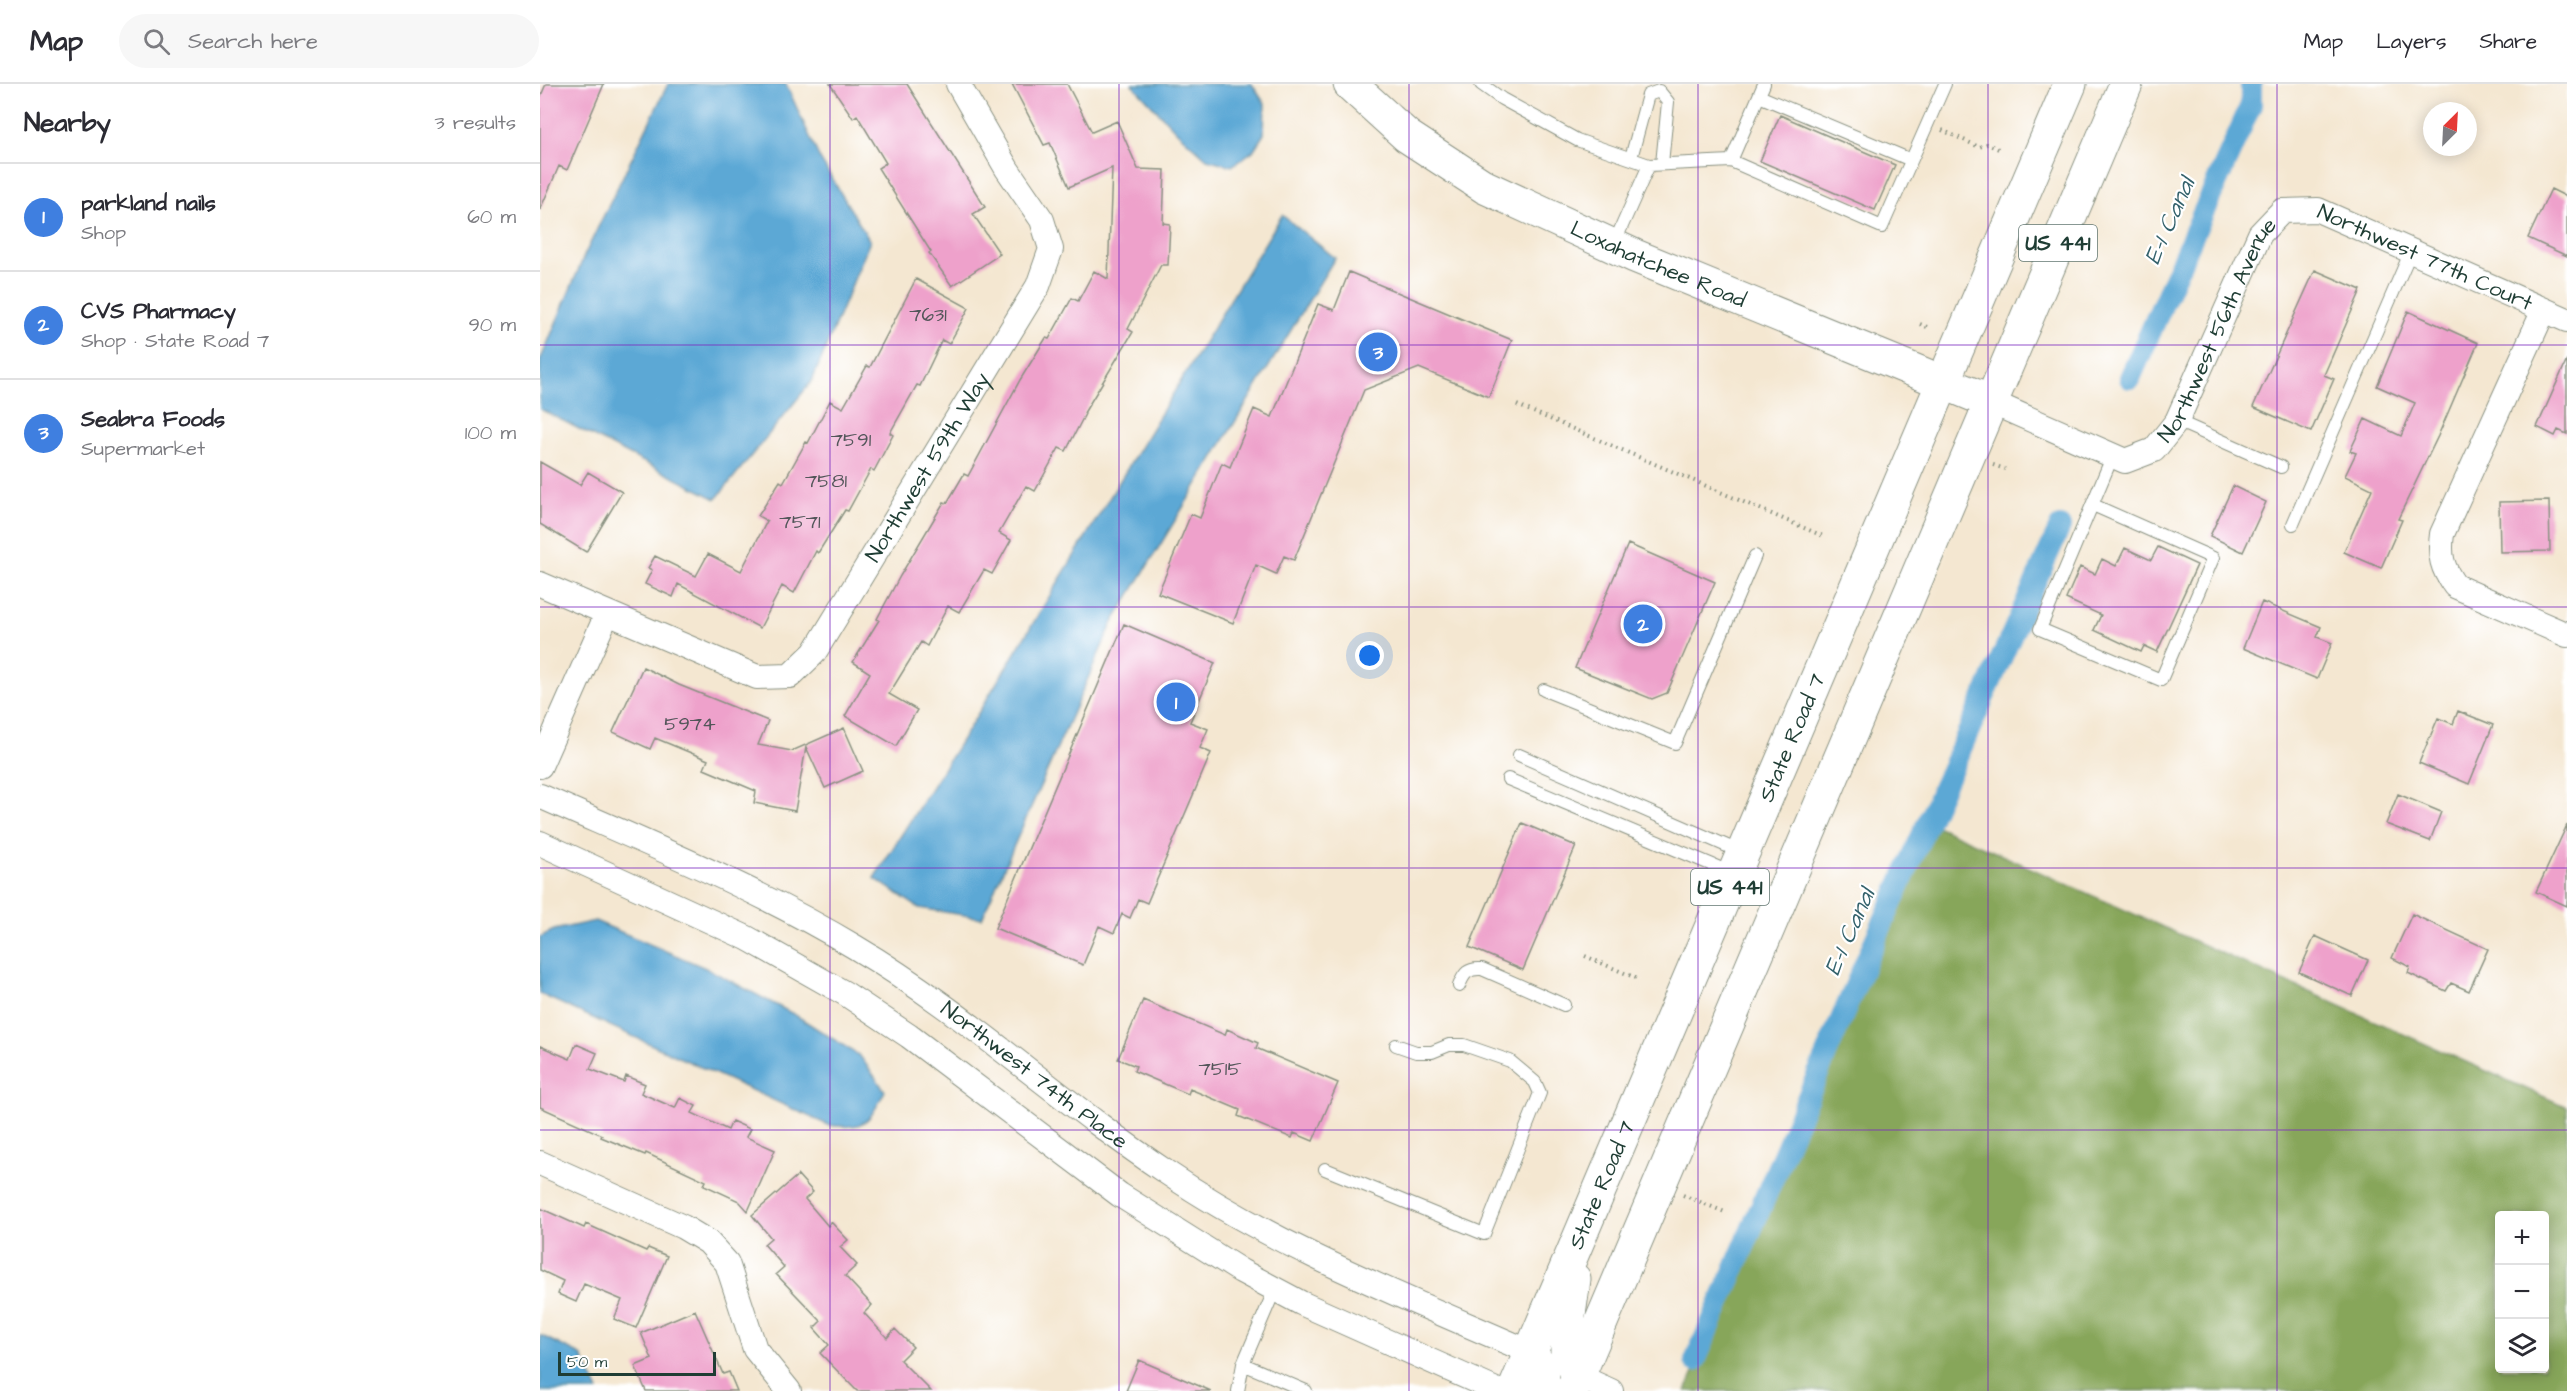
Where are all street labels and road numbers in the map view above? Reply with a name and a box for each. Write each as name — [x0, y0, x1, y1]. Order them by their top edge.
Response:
street label: Northwest 77th Court — [2313, 196, 2538, 319]
street label: Northwest 56th Avenue — [2150, 210, 2284, 449]
street label: Loxahatchee Road — [1565, 213, 1751, 315]
road number: US 441 — [2019, 225, 2097, 261]
street label: Northwest 59th Way — [858, 366, 998, 568]
street label: State Road 7 — [1751, 668, 1833, 807]
road number: US 441 — [1691, 869, 1769, 905]
street label: Northwest 74th Place — [934, 993, 1134, 1156]
street label: State Road 7 — [1561, 1115, 1643, 1254]

